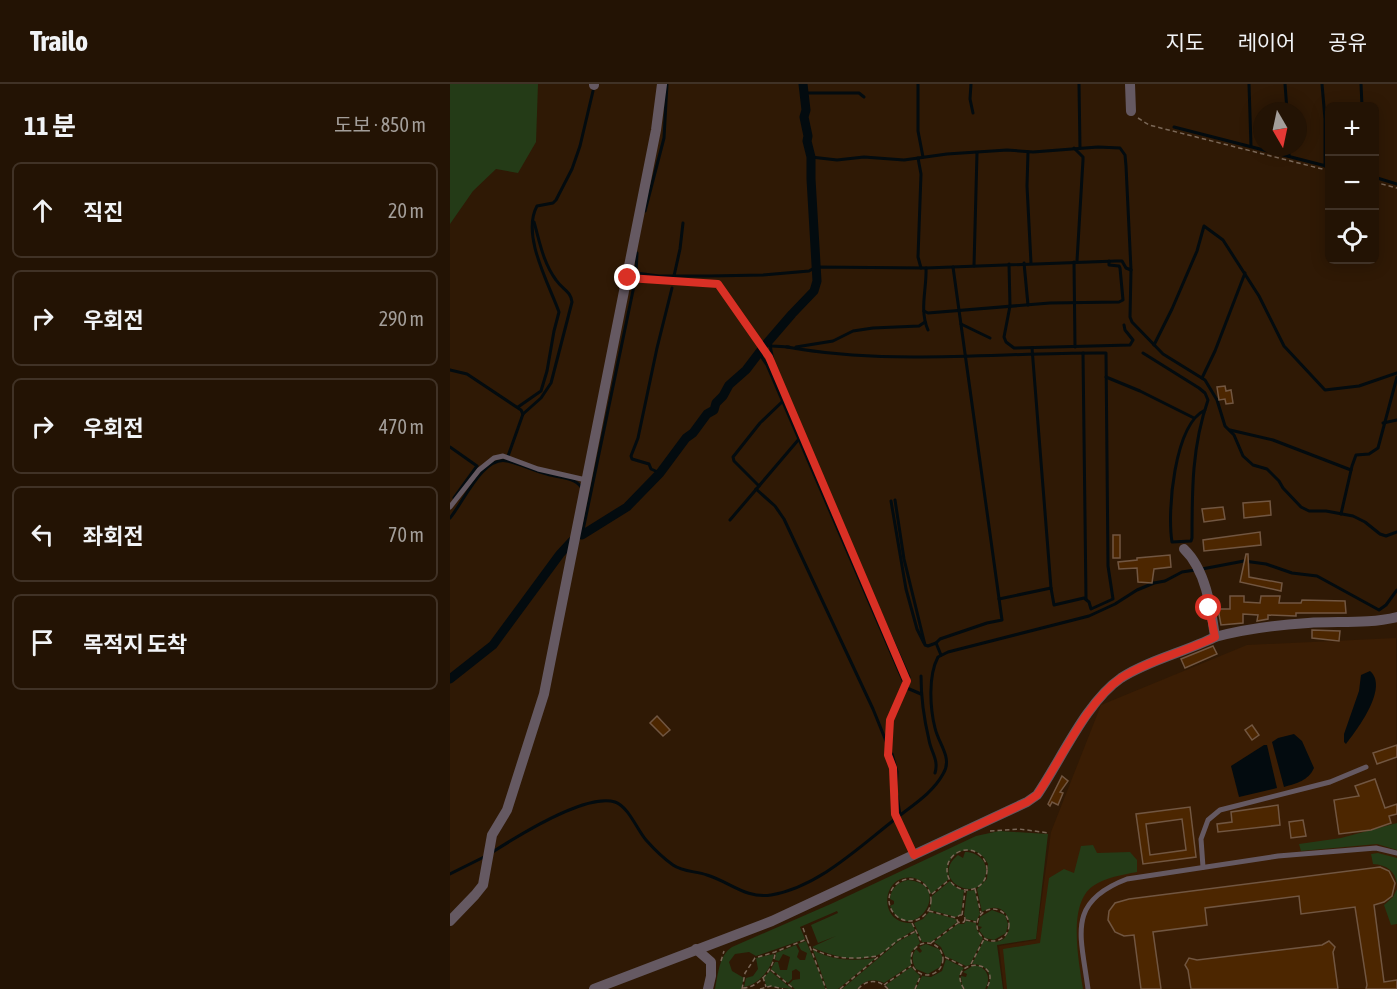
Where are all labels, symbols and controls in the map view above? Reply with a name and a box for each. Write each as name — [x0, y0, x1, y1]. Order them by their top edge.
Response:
text: Trailo — [30, 25, 88, 57]
text: 지도 — [1166, 30, 1204, 54]
text: 레이어 — [1237, 30, 1295, 54]
text: 공유 — [1328, 30, 1367, 54]
north arrow — [1253, 102, 1307, 156]
map controls — [1325, 102, 1379, 264]
button: + — [1325, 102, 1379, 156]
text: 11 분 — [24, 111, 76, 141]
text: 도보 · 850 m — [334, 113, 426, 136]
button: − — [1325, 156, 1379, 210]
icon: ahead — [26, 194, 59, 227]
text: 직진 — [83, 199, 123, 225]
text: 20 m — [388, 199, 424, 222]
button: locate — [1325, 210, 1379, 264]
route end — [614, 264, 640, 290]
icon: right — [26, 302, 59, 335]
text: 우회전 — [83, 307, 144, 333]
text: 290 m — [379, 307, 424, 330]
icon: right — [26, 410, 59, 443]
text: 우회전 — [83, 415, 144, 441]
text: 470 m — [379, 415, 424, 438]
icon: left — [26, 518, 59, 551]
text: 좌회전 — [83, 523, 144, 549]
text: 70 m — [388, 523, 424, 546]
route start — [1195, 594, 1221, 620]
icon: arrive — [26, 626, 59, 659]
text: 목적지 도착 — [83, 631, 187, 657]

